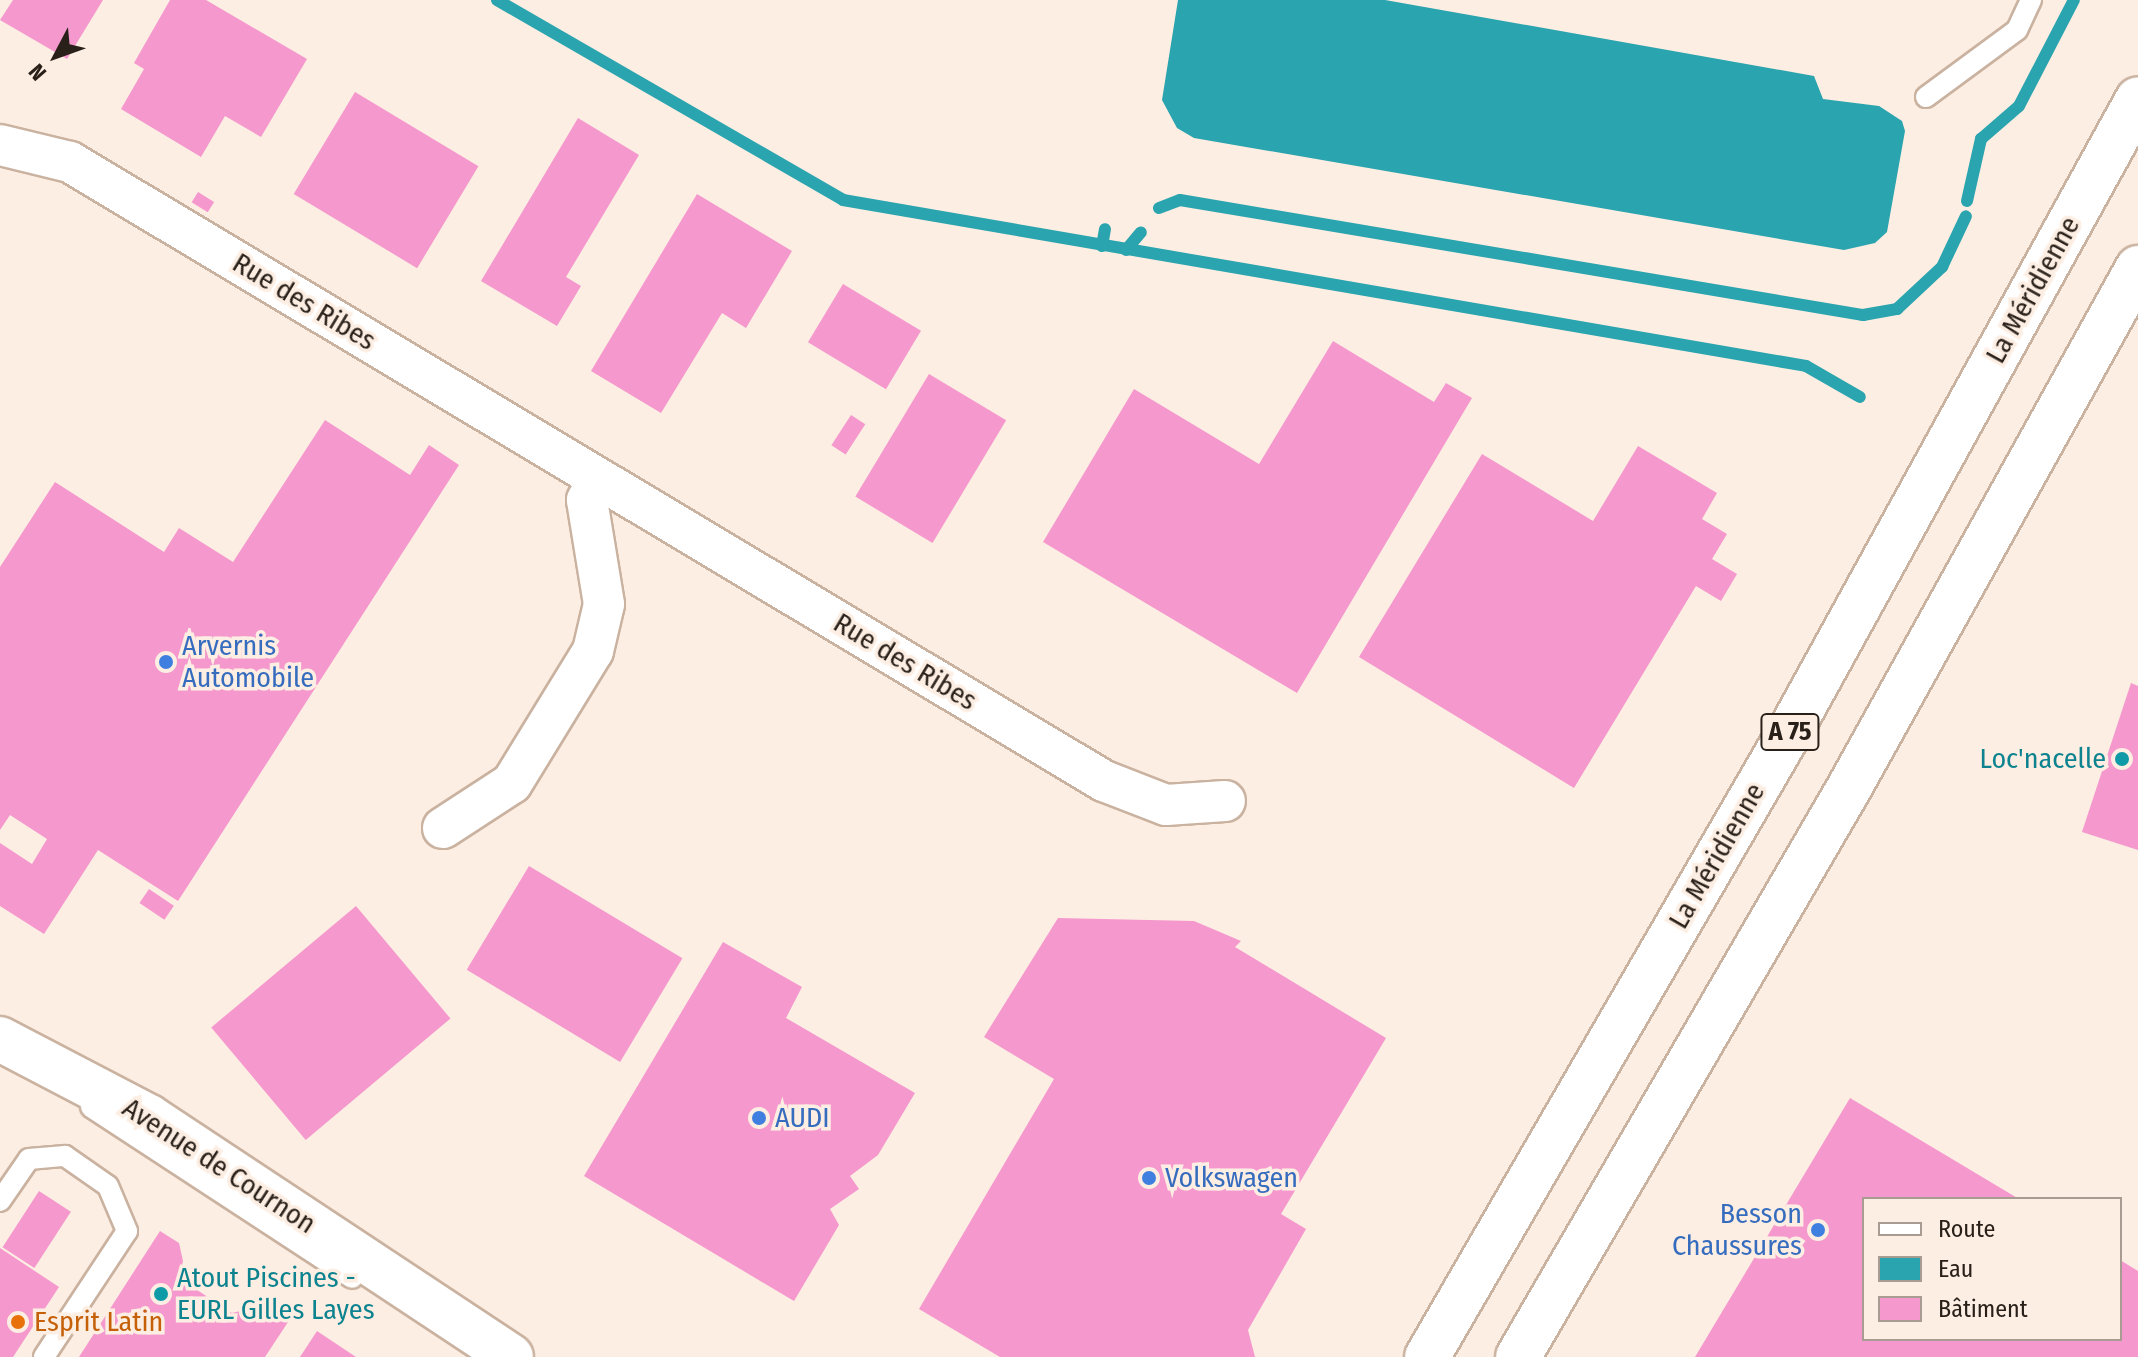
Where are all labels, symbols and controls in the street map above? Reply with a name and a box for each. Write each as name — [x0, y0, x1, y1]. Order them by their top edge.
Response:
north arrow — [16, 16, 96, 96]
text: N — [23, 58, 52, 86]
street label: La Méridienne — [1979, 211, 2087, 369]
street label: Rue des Ribes — [226, 246, 382, 358]
street label: Rue des Ribes — [827, 606, 983, 718]
place label: Arvernis Automobile — [182, 629, 314, 695]
marker: Arvernis Automobile — [157, 653, 175, 671]
road number: A 75 — [1760, 710, 1820, 754]
place label: Loc'nacelle — [1980, 742, 2106, 776]
marker: Loc'nacelle — [2113, 750, 2131, 768]
street label: La Méridienne — [1662, 777, 1772, 935]
street label: Avenue de Cournon — [116, 1091, 322, 1241]
place label: AUDI — [775, 1101, 830, 1135]
marker: AUDI — [750, 1109, 768, 1127]
place label: Volkswagen — [1165, 1161, 1298, 1195]
marker: Volkswagen — [1140, 1169, 1158, 1187]
place label: Besson Chaussures — [1672, 1197, 1802, 1263]
legend — [1862, 1197, 2122, 1341]
text: Route — [1938, 1215, 1995, 1243]
marker: Besson Chaussures — [1809, 1221, 1827, 1239]
text: Eau — [1938, 1255, 1973, 1283]
place label: Atout Piscines - EURL Gilles Layes — [177, 1261, 375, 1327]
marker: Atout Piscines - EURL Gilles Layes — [152, 1285, 170, 1303]
text: Bâtiment — [1938, 1295, 2028, 1323]
place label: Esprit Latin — [34, 1305, 163, 1339]
marker: Esprit Latin — [9, 1313, 27, 1331]

